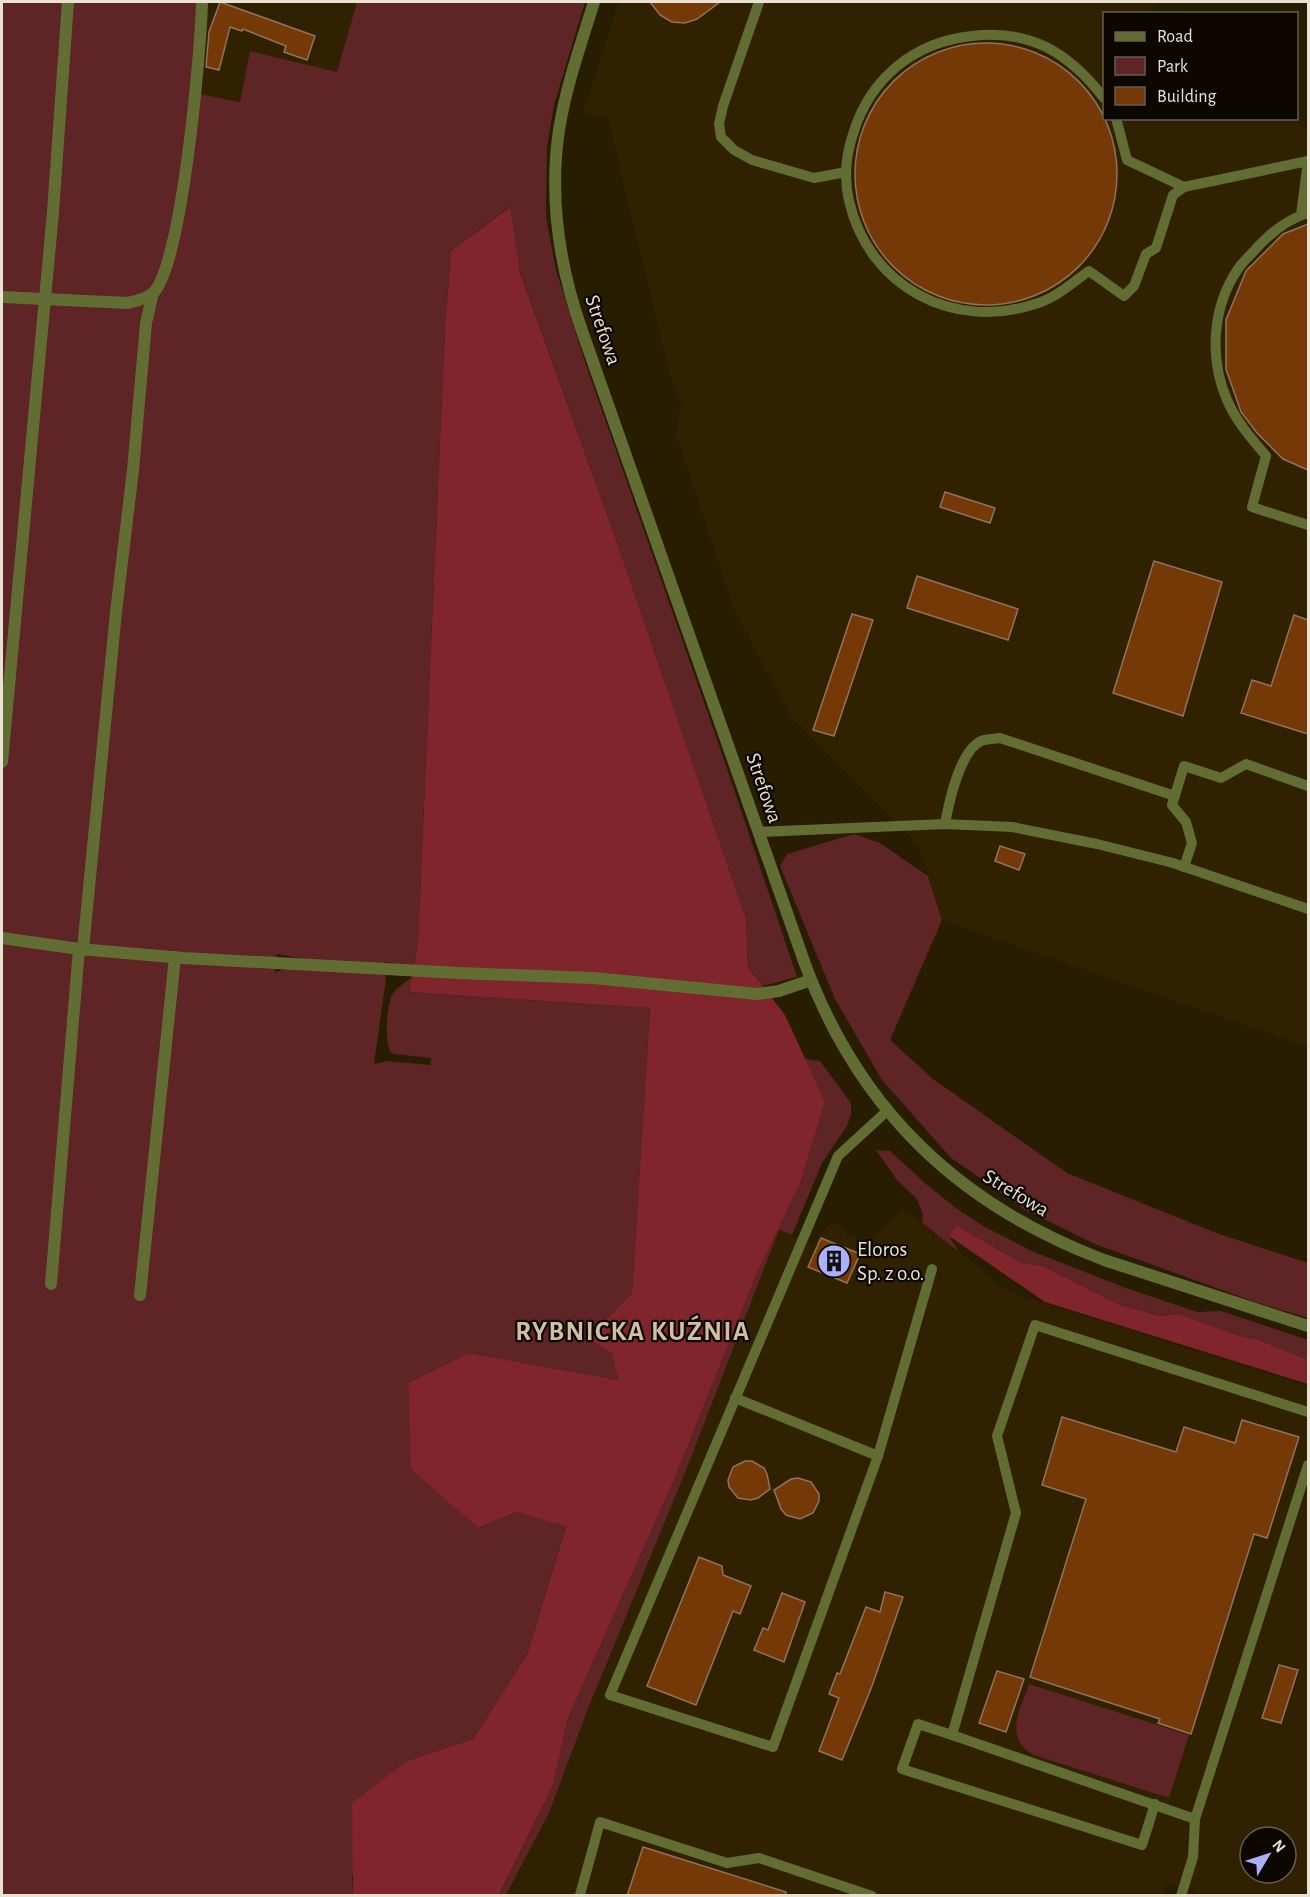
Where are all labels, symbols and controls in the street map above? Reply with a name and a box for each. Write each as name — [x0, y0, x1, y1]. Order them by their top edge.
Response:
legend — [1103, 12, 1298, 120]
text: Road — [1157, 28, 1193, 46]
text: Park — [1157, 58, 1189, 76]
text: Building — [1157, 88, 1217, 106]
street label: Strefowa — [581, 292, 625, 368]
street label: Strefowa — [742, 750, 786, 826]
street label: Strefowa — [979, 1165, 1053, 1221]
place label: Eloros Sp. z o.o. — [857, 1239, 924, 1284]
building icon: Eloros Sp. z o.o. — [816, 1243, 852, 1279]
district label: RYBNICKA KUŹNIA — [515, 1315, 751, 1345]
north arrow — [1238, 1825, 1298, 1885]
text: N — [1269, 1837, 1289, 1856]

